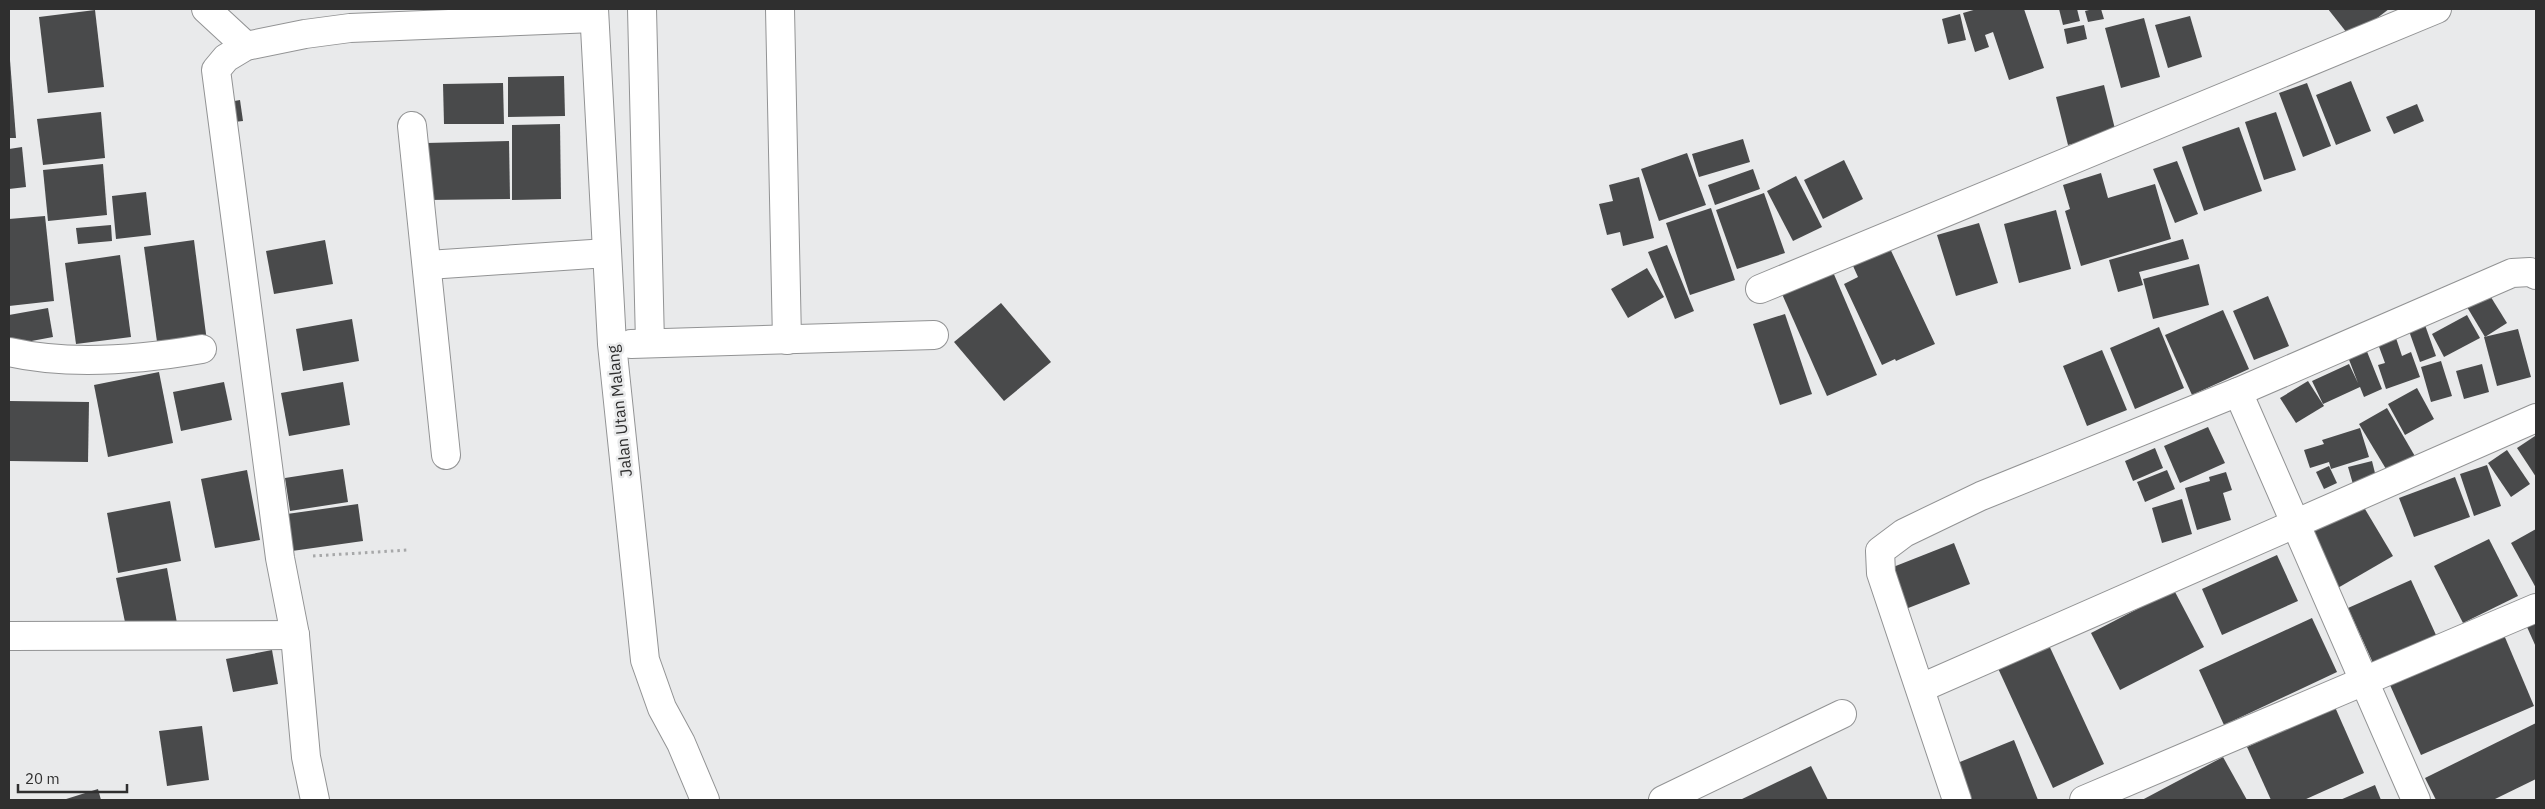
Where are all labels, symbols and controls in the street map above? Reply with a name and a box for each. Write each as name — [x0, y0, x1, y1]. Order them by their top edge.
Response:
street label: Jalan Utan Malang — [602, 344, 636, 478]
scale bar — [18, 762, 126, 794]
text: 20 m — [25, 769, 60, 788]

